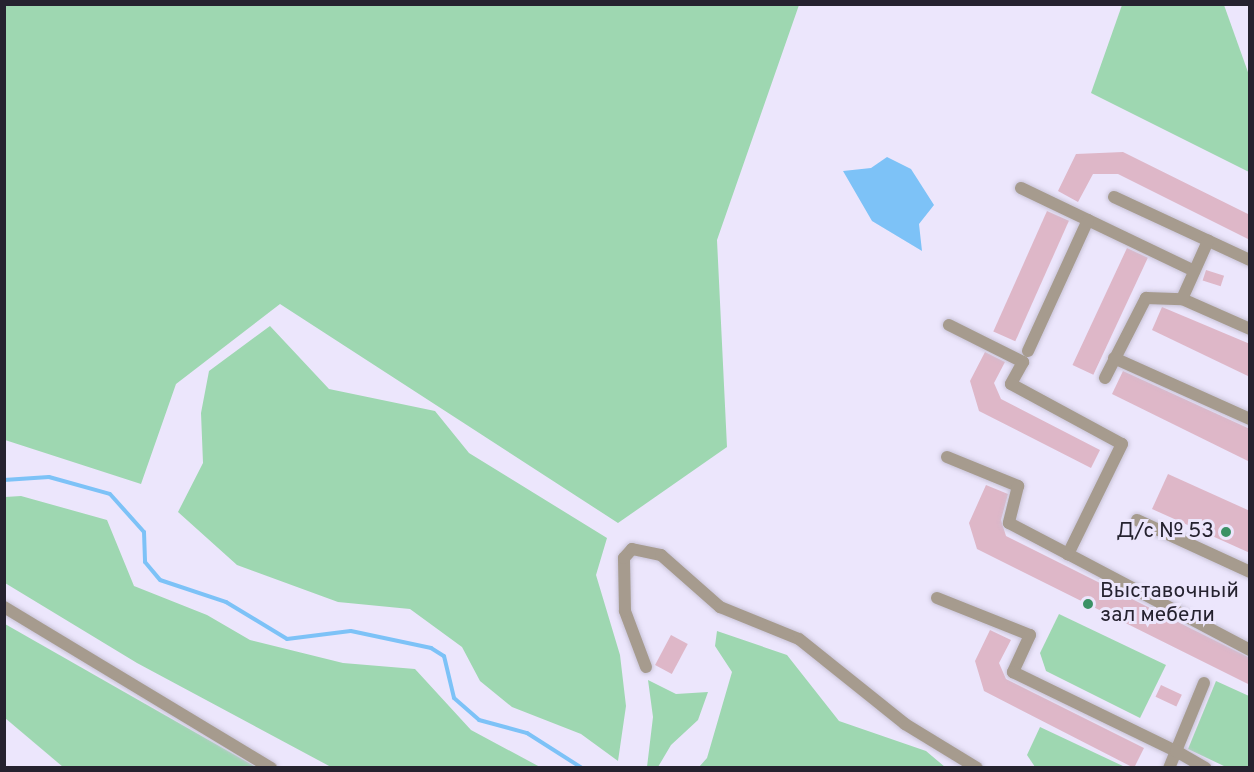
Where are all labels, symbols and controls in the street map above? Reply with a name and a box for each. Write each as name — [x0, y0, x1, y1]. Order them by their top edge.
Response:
place label: Д/с № 53 — [1116, 519, 1214, 545]
marker: Д/с № 53 — [1219, 525, 1233, 539]
place label: Выставочный зал мебели — [1100, 579, 1239, 629]
marker: Выставочный зал мебели — [1081, 597, 1095, 611]

